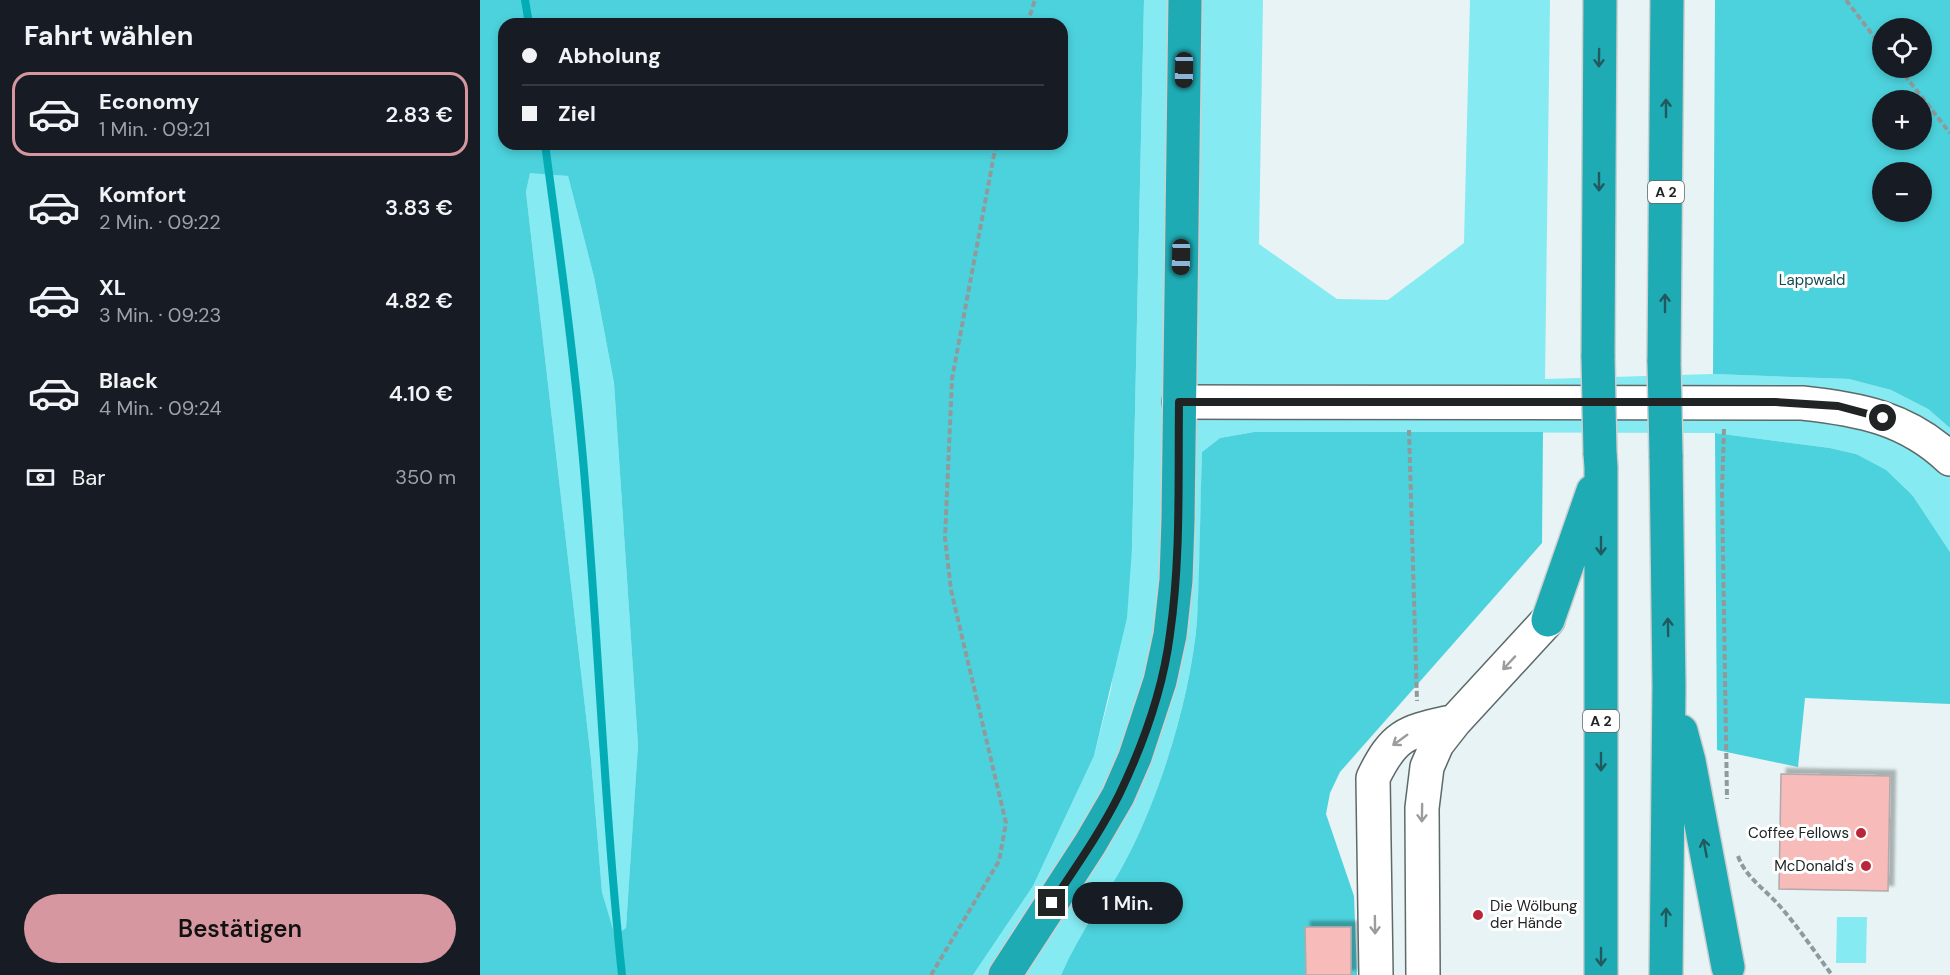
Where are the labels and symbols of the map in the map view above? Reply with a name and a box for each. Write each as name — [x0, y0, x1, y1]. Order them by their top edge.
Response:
one-way arrow — [1593, 48, 1605, 68]
car — [1175, 52, 1193, 88]
one-way arrow — [1660, 99, 1672, 119]
one-way arrow — [1593, 172, 1605, 192]
road number: A 2 — [1648, 181, 1684, 203]
car — [1172, 239, 1190, 275]
park label: Lappwald — [1779, 270, 1845, 290]
one-way arrow — [1659, 294, 1671, 314]
route start — [1869, 404, 1896, 431]
one-way arrow — [1595, 536, 1607, 556]
one-way arrow — [1663, 618, 1674, 638]
one-way arrow — [1502, 655, 1516, 670]
road number: A 2 — [1583, 710, 1619, 732]
one-way arrow — [1392, 733, 1408, 746]
one-way arrow — [1595, 752, 1607, 772]
one-way arrow — [1417, 803, 1428, 823]
place label: Coffee Fellows — [1748, 823, 1849, 843]
marker: Coffee Fellows — [1854, 826, 1868, 840]
one-way arrow — [1699, 839, 1710, 858]
place label: McDonald's — [1774, 856, 1854, 876]
marker: McDonald's — [1859, 859, 1873, 873]
callout: 1 Min. — [1073, 882, 1184, 924]
route end — [1038, 889, 1065, 916]
place label: Die Wölbung der Hände — [1490, 896, 1577, 933]
one-way arrow — [1661, 907, 1672, 927]
marker: Die Wölbung der Hände — [1471, 908, 1485, 922]
one-way arrow — [1370, 915, 1381, 935]
one-way arrow — [1595, 947, 1607, 967]

